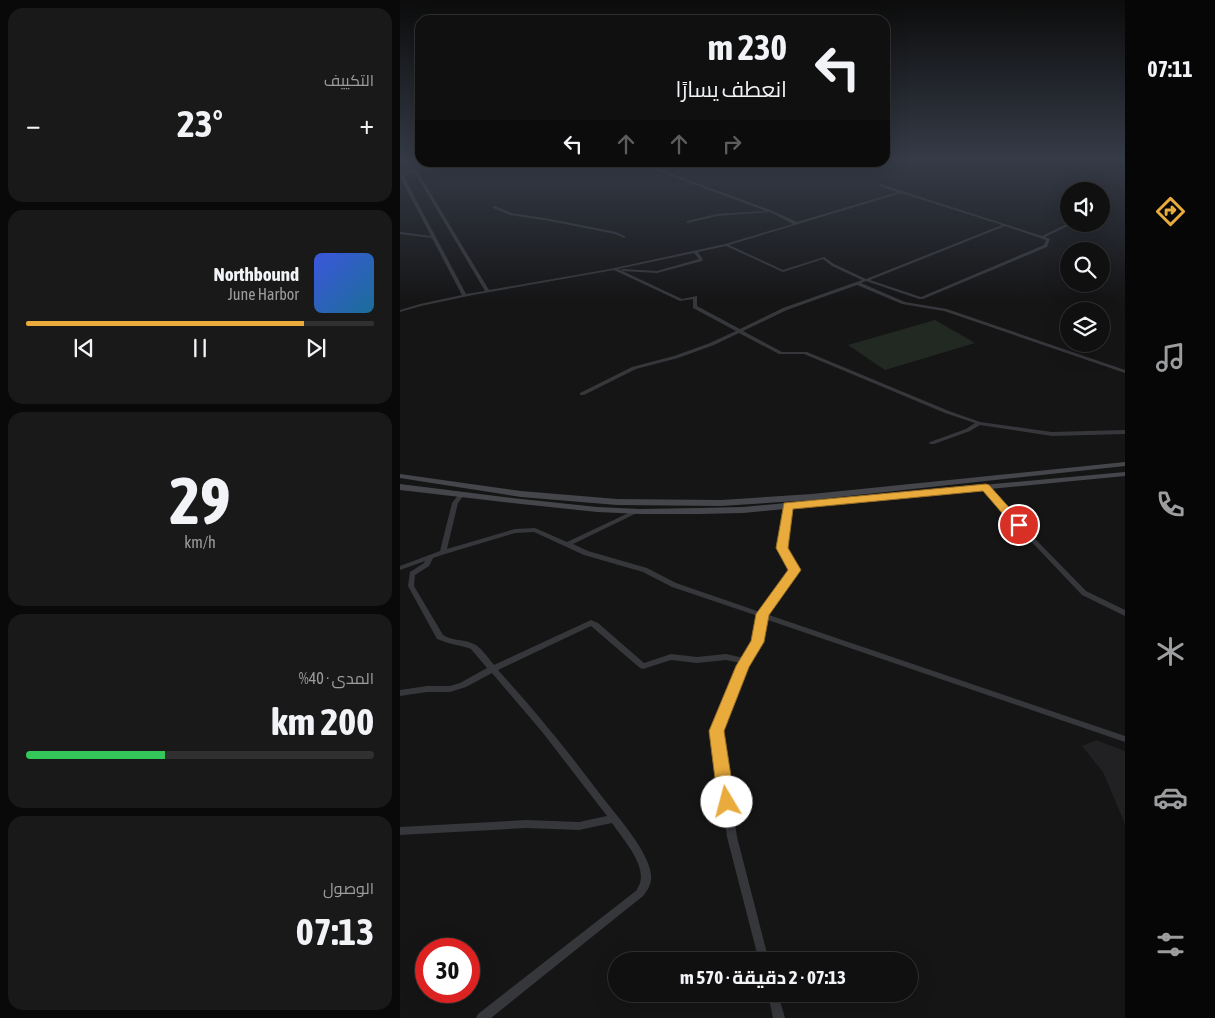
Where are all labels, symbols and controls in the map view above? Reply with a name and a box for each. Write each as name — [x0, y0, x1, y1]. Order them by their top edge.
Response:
text: 230 m — [708, 27, 787, 67]
icon: left — [805, 35, 870, 100]
text: 07:11 — [1147, 56, 1193, 82]
text: التكييف — [324, 71, 374, 89]
text: انعطف يسارًا — [676, 76, 787, 102]
text: 23° — [177, 102, 223, 145]
text: − — [26, 108, 41, 140]
text: + — [359, 108, 374, 140]
icon: left — [559, 130, 587, 158]
icon: ahead — [612, 130, 640, 158]
icon: ahead — [665, 130, 693, 158]
icon: right — [718, 130, 746, 158]
map controls — [1060, 182, 1110, 352]
button: sound — [1060, 182, 1110, 232]
icon: directions — [1153, 194, 1188, 229]
button: search — [1060, 242, 1110, 292]
text: Northbound — [213, 263, 299, 285]
text: June Harbor — [228, 285, 299, 303]
button: layers — [1060, 302, 1110, 352]
icon: previous — [70, 334, 98, 362]
icon: pause — [186, 334, 214, 362]
icon: next — [302, 334, 330, 362]
icon: music — [1153, 340, 1188, 375]
text: 29 — [169, 463, 231, 538]
icon: phone — [1153, 487, 1188, 522]
pin — [998, 504, 1040, 546]
icon: arrive — [1005, 511, 1033, 539]
text: km/h — [184, 533, 216, 551]
icon: climate — [1153, 634, 1188, 669]
text: المدى · 40% — [299, 669, 374, 687]
text: 200 km — [271, 700, 374, 743]
position arrow — [700, 775, 752, 827]
icon: car — [1153, 780, 1188, 815]
text: الوصول — [323, 879, 374, 897]
text: 07:13 — [296, 910, 374, 953]
icon: filters — [1153, 927, 1188, 962]
speed limit sign: 30 — [415, 938, 480, 1003]
text: 07:13 · 2 دقيقة · 570 m — [680, 966, 846, 988]

